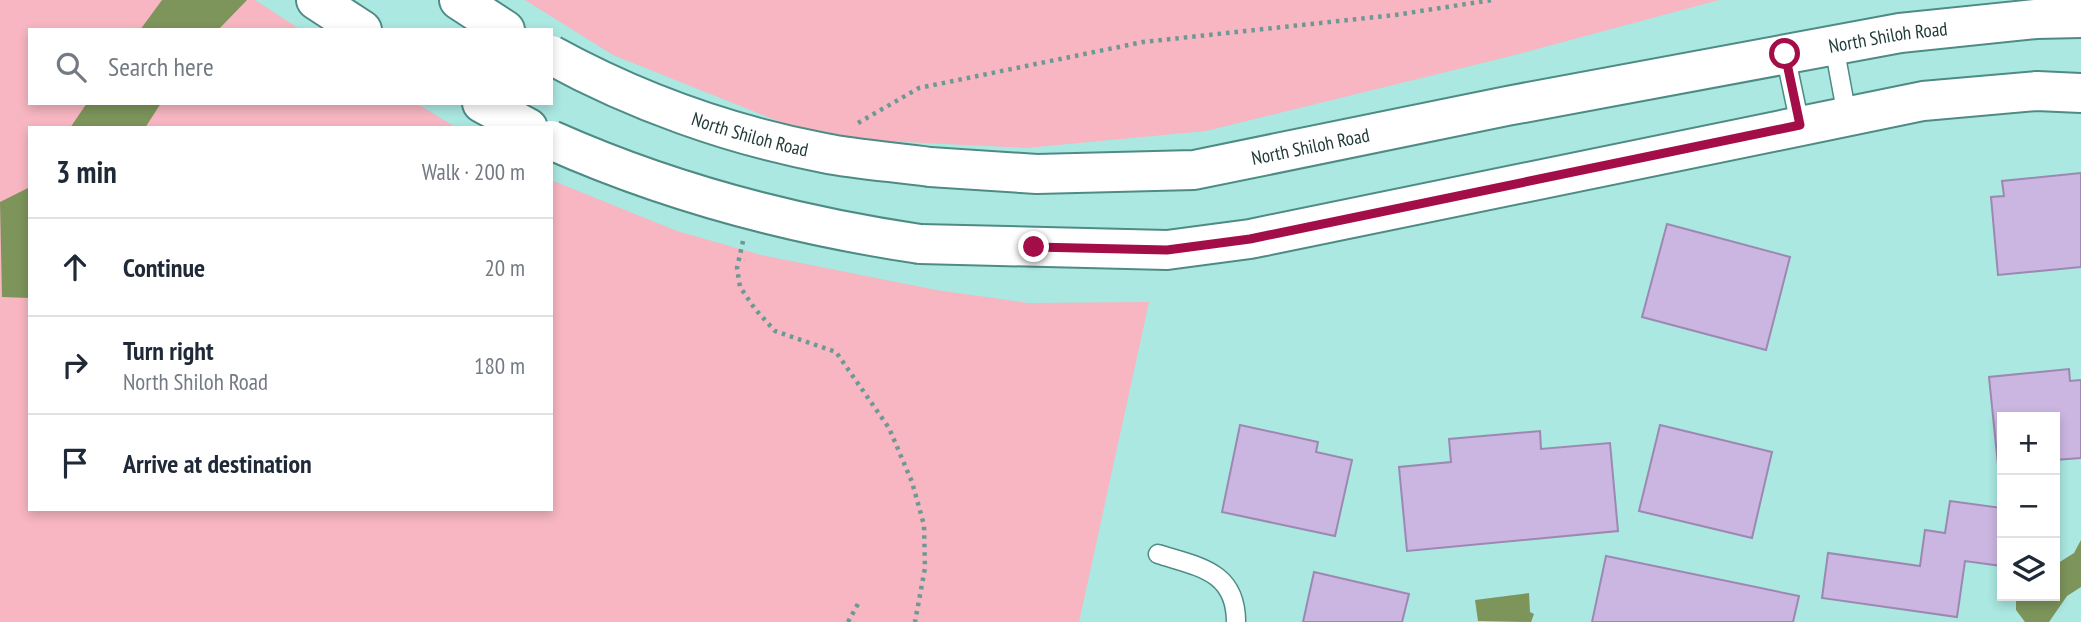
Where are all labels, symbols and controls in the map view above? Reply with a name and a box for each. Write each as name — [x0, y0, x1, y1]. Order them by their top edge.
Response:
street label: North Shiloh Road — [1827, 16, 1948, 58]
search box — [28, 28, 553, 105]
route start — [1769, 38, 1800, 69]
icon: search — [52, 48, 90, 86]
text: Search here — [108, 50, 214, 83]
street label: North Shiloh Road — [689, 106, 811, 162]
street label: North Shiloh Road — [1249, 122, 1371, 170]
text: 3 min — [56, 152, 117, 191]
text: Walk · 200 m — [422, 157, 525, 186]
route end — [1018, 231, 1049, 262]
icon: ahead — [56, 248, 94, 286]
text: Continue — [123, 251, 205, 284]
text: 20 m — [484, 253, 525, 282]
text: Turn right — [123, 334, 214, 367]
icon: right — [56, 346, 94, 384]
text: 180 m — [474, 351, 525, 380]
text: North Shiloh Road — [123, 367, 268, 396]
map controls — [1997, 412, 2060, 601]
button: + — [1997, 412, 2060, 475]
icon: arrive — [56, 444, 94, 482]
text: Arrive at destination — [123, 447, 312, 480]
button: − — [1997, 475, 2060, 538]
button: layers — [1997, 538, 2060, 601]

